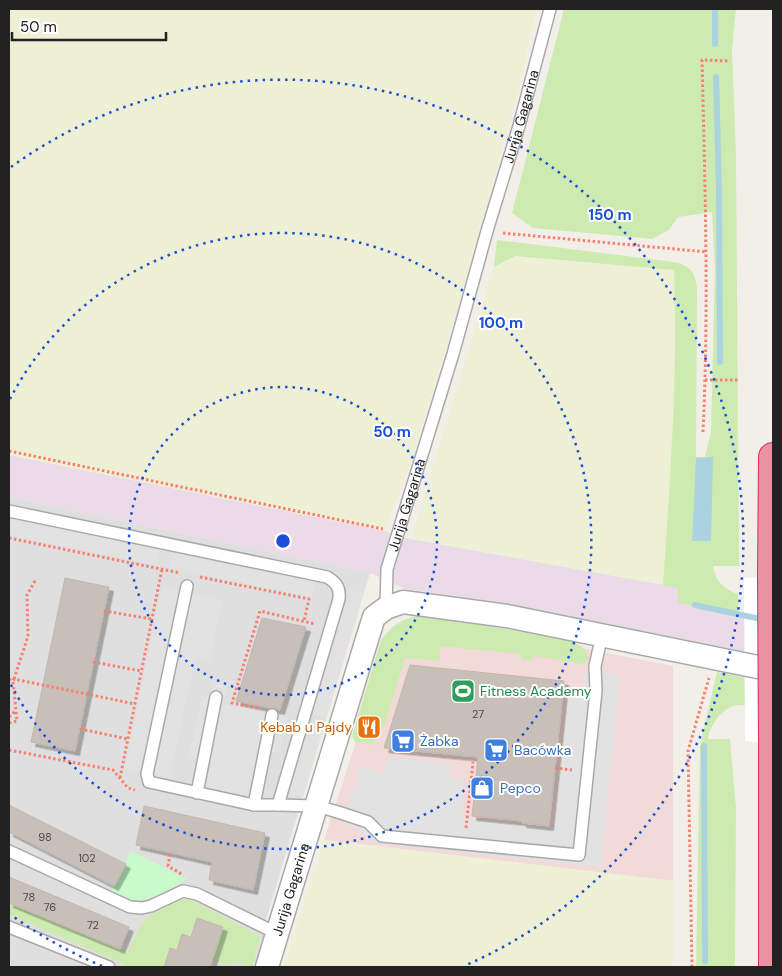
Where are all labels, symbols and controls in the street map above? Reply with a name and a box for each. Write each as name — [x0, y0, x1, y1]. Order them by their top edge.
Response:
scale bar — [12, 10, 166, 42]
text: 50 m — [20, 17, 57, 37]
street label: Jurija Gagarina — [499, 68, 543, 165]
text: 150 m — [589, 205, 632, 225]
text: 100 m — [479, 313, 523, 333]
text: 50 m — [373, 422, 411, 442]
street label: Jurija Gagarina — [384, 456, 429, 554]
centre of rings — [274, 532, 292, 550]
sports icon: Fitness Academy — [450, 678, 476, 704]
place label: Fitness Academy — [480, 682, 592, 700]
house number: 27 — [472, 707, 484, 721]
restaurant icon: Kebab u Pajdy — [356, 714, 382, 740]
place label: Kebab u Pajdy — [260, 718, 352, 736]
supermarket icon: Żabka — [390, 728, 416, 754]
place label: Żabka — [420, 732, 459, 750]
supermarket icon: Bacówka — [483, 737, 509, 763]
place label: Bacówka — [514, 741, 571, 759]
shop icon: Pepco — [469, 775, 495, 801]
place label: Pepco — [500, 779, 541, 797]
house number: 98 — [38, 830, 52, 844]
street label: Jurija Gagarina — [268, 841, 313, 938]
house number: 102 — [78, 851, 96, 865]
house number: 78 — [23, 890, 35, 904]
house number: 76 — [44, 900, 56, 914]
house number: 72 — [87, 918, 99, 932]

